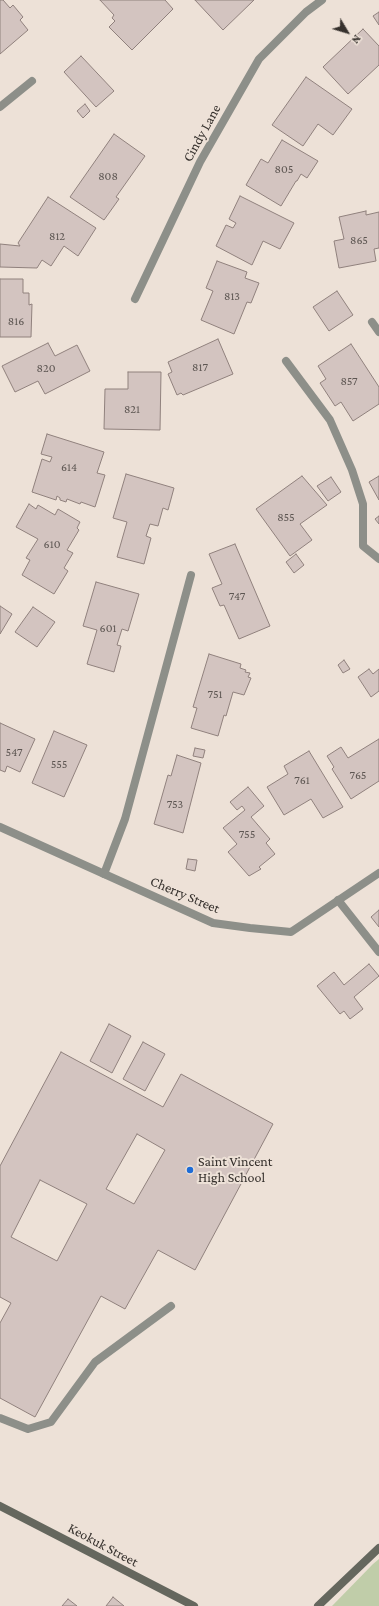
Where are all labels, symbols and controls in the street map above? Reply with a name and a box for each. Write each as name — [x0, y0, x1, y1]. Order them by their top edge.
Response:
north arrow — [327, 12, 367, 52]
text: N — [349, 33, 363, 46]
street label: Cindy Lane — [179, 101, 225, 165]
house number: 805 — [275, 162, 293, 176]
house number: 808 — [98, 169, 118, 183]
house number: 812 — [49, 229, 65, 243]
house number: 865 — [350, 233, 368, 247]
house number: 813 — [224, 289, 240, 303]
house number: 816 — [8, 314, 24, 328]
house number: 817 — [192, 360, 208, 374]
house number: 820 — [37, 361, 55, 375]
house number: 857 — [340, 374, 358, 388]
house number: 821 — [124, 402, 140, 416]
house number: 614 — [61, 460, 77, 474]
house number: 855 — [277, 510, 295, 524]
house number: 610 — [44, 537, 60, 551]
house number: 747 — [229, 589, 245, 603]
house number: 601 — [100, 621, 116, 635]
house number: 751 — [208, 687, 222, 701]
house number: 547 — [5, 745, 23, 759]
house number: 555 — [51, 757, 67, 771]
house number: 765 — [350, 768, 366, 782]
house number: 761 — [294, 773, 310, 787]
house number: 753 — [167, 797, 183, 811]
house number: 755 — [239, 827, 255, 841]
street label: Cherry Street — [148, 873, 222, 917]
place label: Saint Vincent High School — [198, 1154, 272, 1186]
marker: Saint Vincent High School — [185, 1165, 195, 1175]
street label: Keokuk Street — [65, 1519, 141, 1571]

